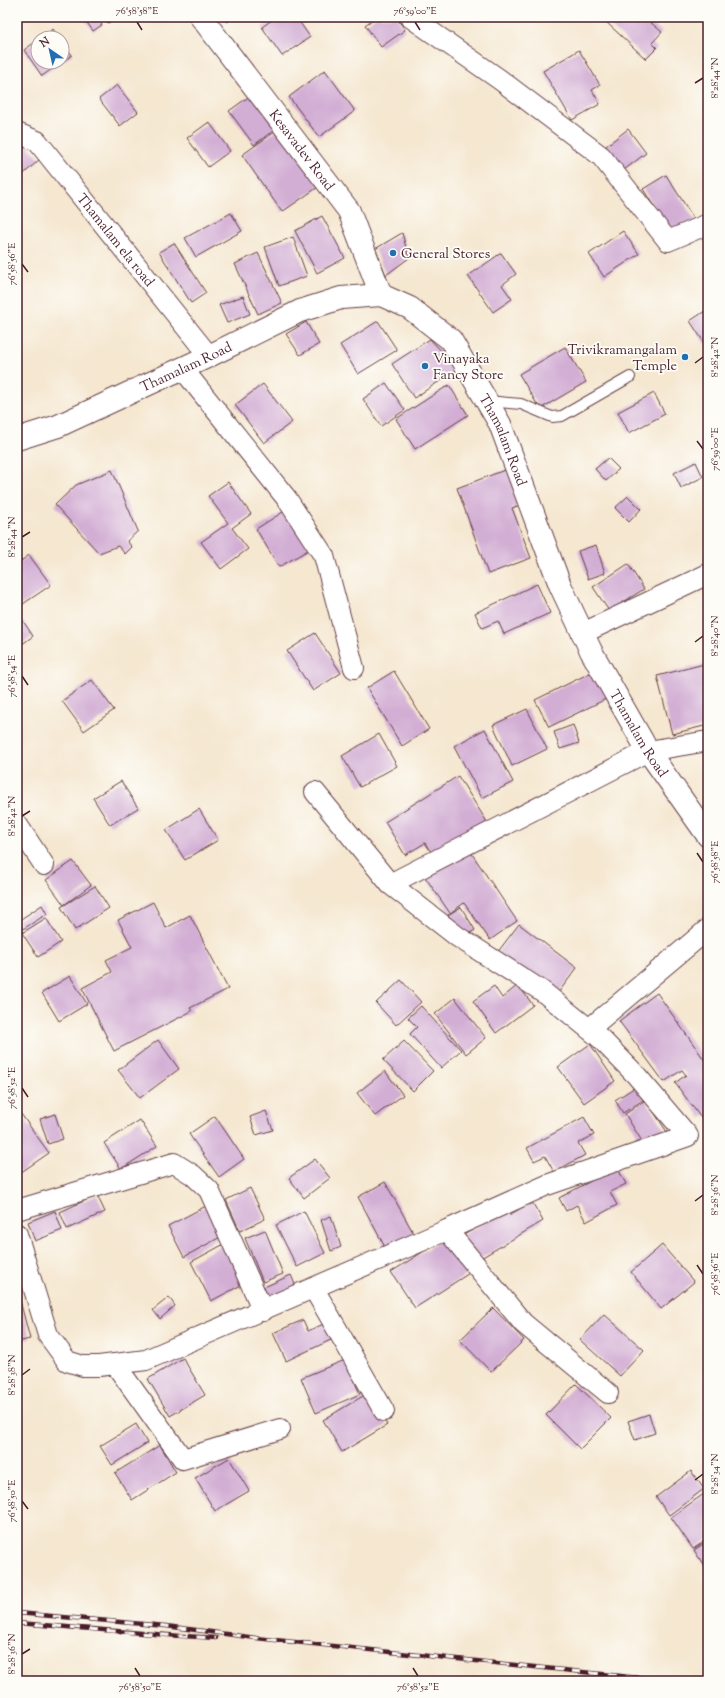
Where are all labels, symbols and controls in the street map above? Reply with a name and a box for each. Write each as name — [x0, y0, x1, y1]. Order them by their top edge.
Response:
text: 76°58'58"E — [116, 4, 158, 19]
text: 76°59'00"E — [393, 4, 437, 19]
north arrow — [30, 30, 70, 70]
text: N — [36, 33, 53, 52]
text: 8°28'44"N — [708, 57, 723, 99]
street label: Kesavadev Road — [263, 106, 338, 196]
street label: Thamalam ela road — [71, 190, 158, 292]
text: 76°58'56"E — [5, 243, 20, 285]
place label: General Stores — [401, 245, 490, 265]
marker: General Stores — [388, 248, 398, 258]
text: 8°28'42"N — [708, 337, 723, 377]
street label: Thamalam Road — [138, 338, 236, 398]
place label: Trivikramangalam Temple — [567, 341, 677, 377]
place label: Vinayaka Fancy Store — [433, 350, 504, 386]
marker: Trivikramangalam Temple — [680, 352, 690, 362]
marker: Vinayaka Fancy Store — [420, 361, 430, 371]
street label: Thamalam Road — [473, 391, 530, 490]
text: 76°59'00"E — [708, 427, 723, 471]
text: 8°28'44"N — [5, 516, 20, 558]
text: 8°28'40"N — [708, 615, 723, 657]
text: 76°58'54"E — [5, 655, 20, 697]
street label: Thamalam Road — [603, 687, 672, 782]
text: 8°28'42"N — [5, 796, 20, 836]
text: 76°58'58"E — [708, 841, 723, 883]
text: 76°58'52"E — [5, 1067, 20, 1109]
text: 8°28'36"N — [708, 1174, 723, 1216]
text: 76°58'56"E — [708, 1253, 723, 1295]
text: 8°28'38"N — [5, 1354, 20, 1396]
text: 8°28'34"N — [708, 1453, 723, 1495]
text: 76°58'50"E — [5, 1480, 20, 1522]
text: 8°28'36"N — [5, 1633, 20, 1675]
text: 76°58'50"E — [119, 1680, 161, 1695]
text: 76°58'52"E — [397, 1680, 439, 1695]

